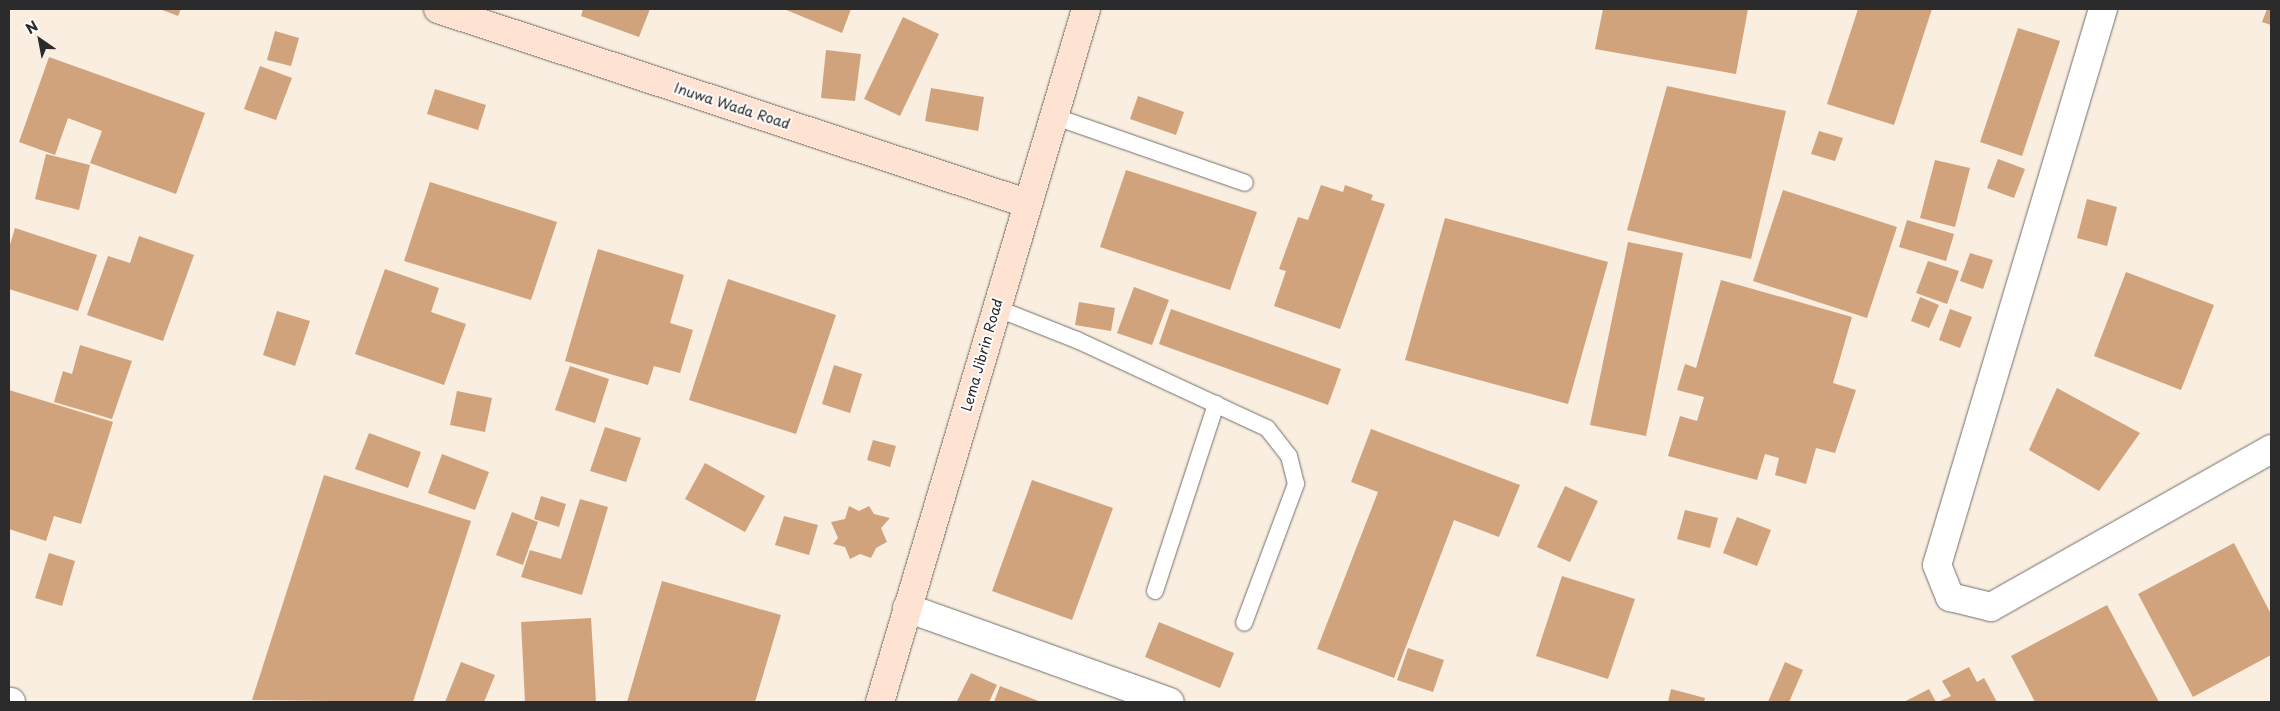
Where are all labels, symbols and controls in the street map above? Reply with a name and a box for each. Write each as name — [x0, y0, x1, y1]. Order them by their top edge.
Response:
north arrow — [15, 15, 65, 65]
text: N — [21, 15, 42, 39]
street label: Inuwa Wada Road — [671, 79, 793, 133]
street label: Lema Jibrin Road — [958, 296, 1006, 414]

